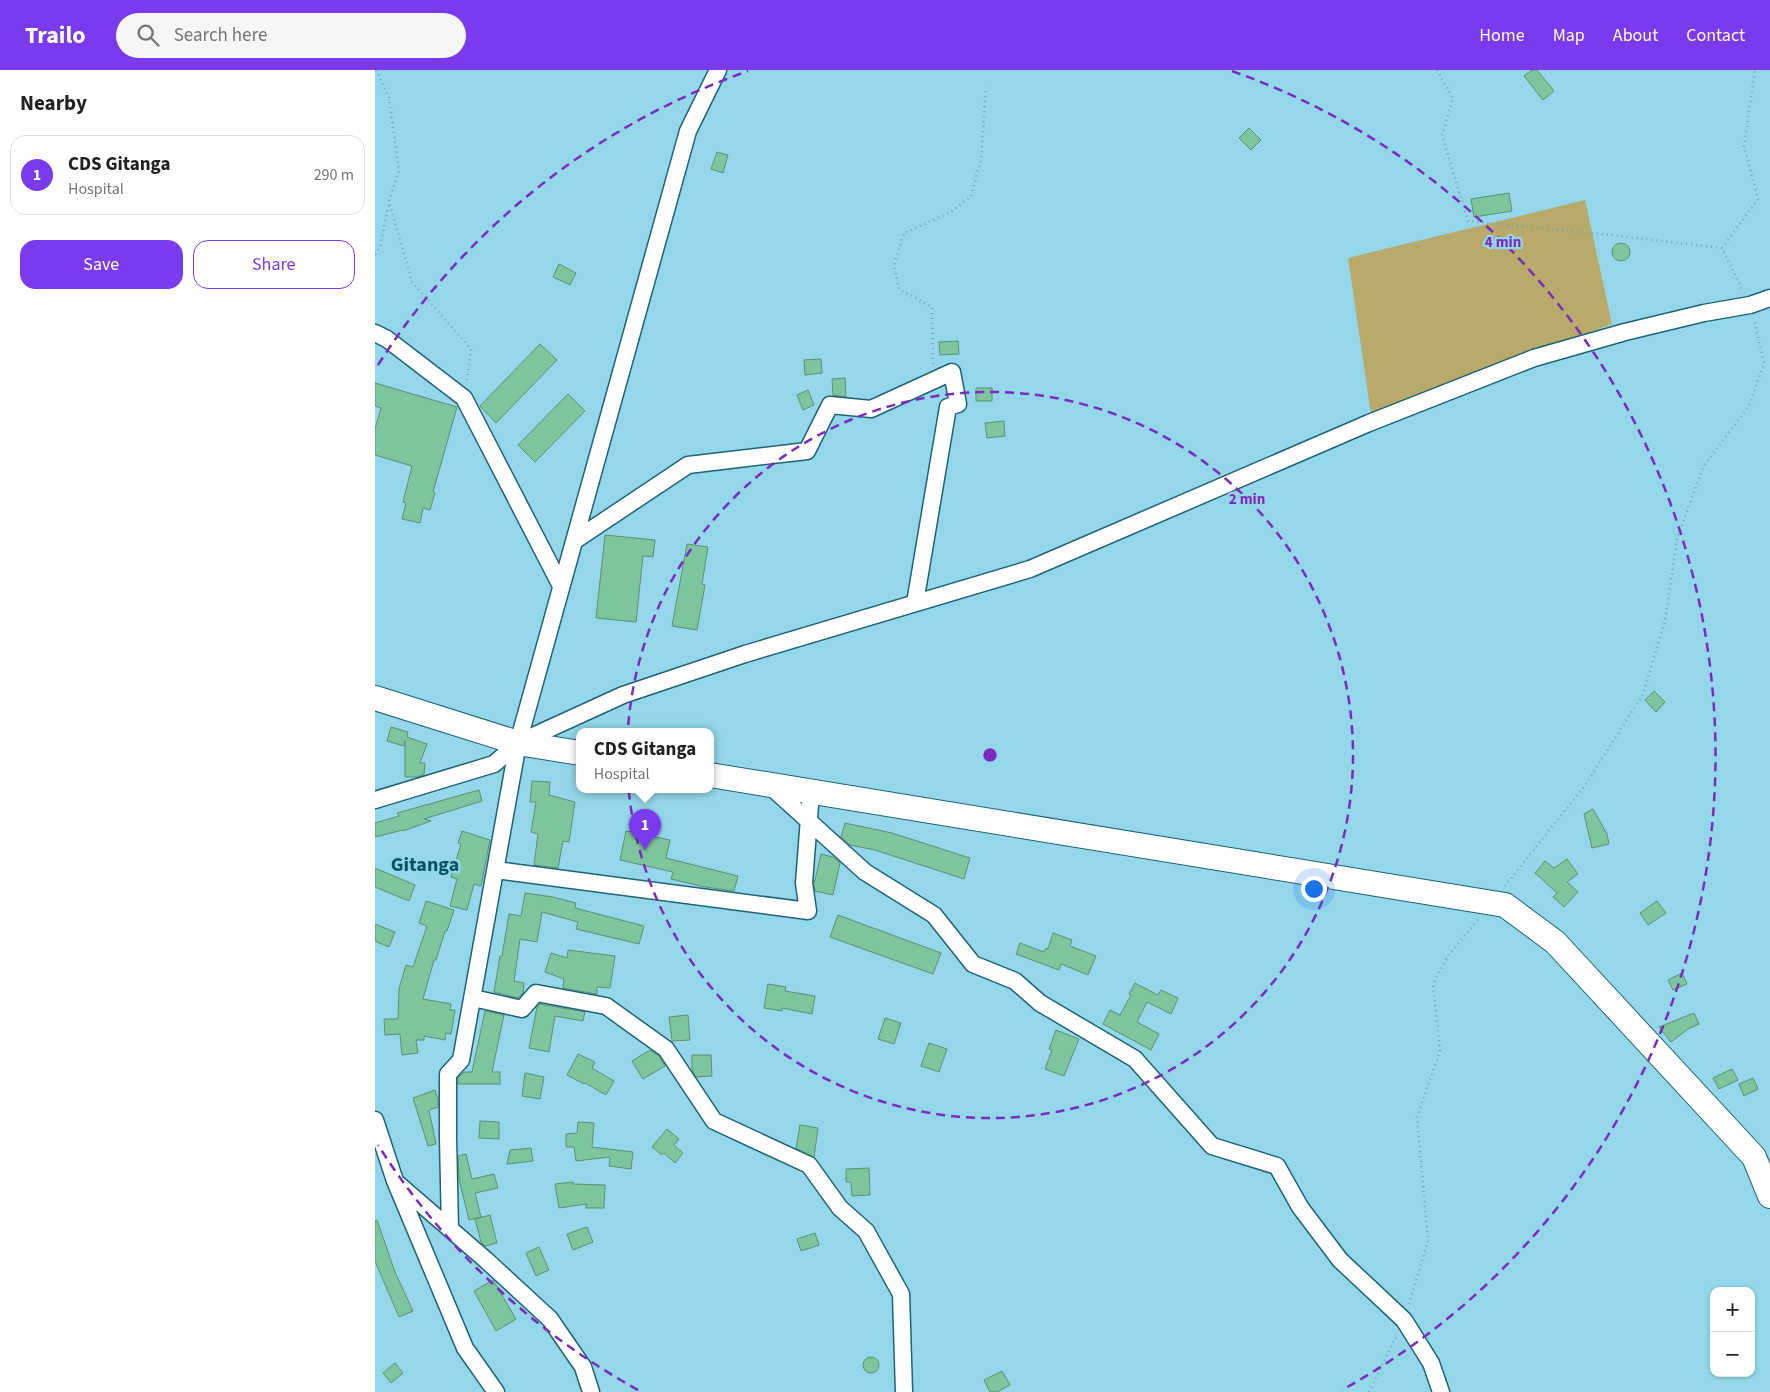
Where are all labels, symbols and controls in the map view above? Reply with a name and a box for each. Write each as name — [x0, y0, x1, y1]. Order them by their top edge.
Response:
search box — [116, 13, 466, 58]
text: Trailo — [25, 18, 86, 53]
icon: search — [134, 21, 162, 49]
text: Search here — [174, 22, 267, 49]
text: Home — [1479, 23, 1525, 48]
text: Map — [1553, 23, 1585, 48]
text: About — [1613, 23, 1658, 48]
text: Contact — [1686, 23, 1745, 48]
text: Nearby — [20, 88, 87, 118]
text: CDS Gitanga — [68, 151, 170, 178]
text: 1 — [33, 164, 41, 186]
text: 290 m — [314, 164, 354, 186]
text: Hospital — [68, 178, 124, 200]
text: 4 min — [1485, 232, 1521, 253]
button: Save — [20, 240, 183, 289]
button: Share — [193, 240, 355, 289]
text: 2 min — [1229, 489, 1265, 510]
popup — [576, 728, 714, 793]
text: CDS Gitanga — [594, 736, 696, 763]
centre of rings — [981, 746, 999, 764]
text: Hospital — [594, 763, 650, 785]
pin: 1 — [629, 809, 661, 850]
district label: Gitanga — [391, 851, 459, 879]
your location — [1301, 876, 1327, 902]
map controls — [1710, 1287, 1755, 1377]
button: + — [1710, 1287, 1755, 1332]
button: − — [1710, 1332, 1755, 1377]

